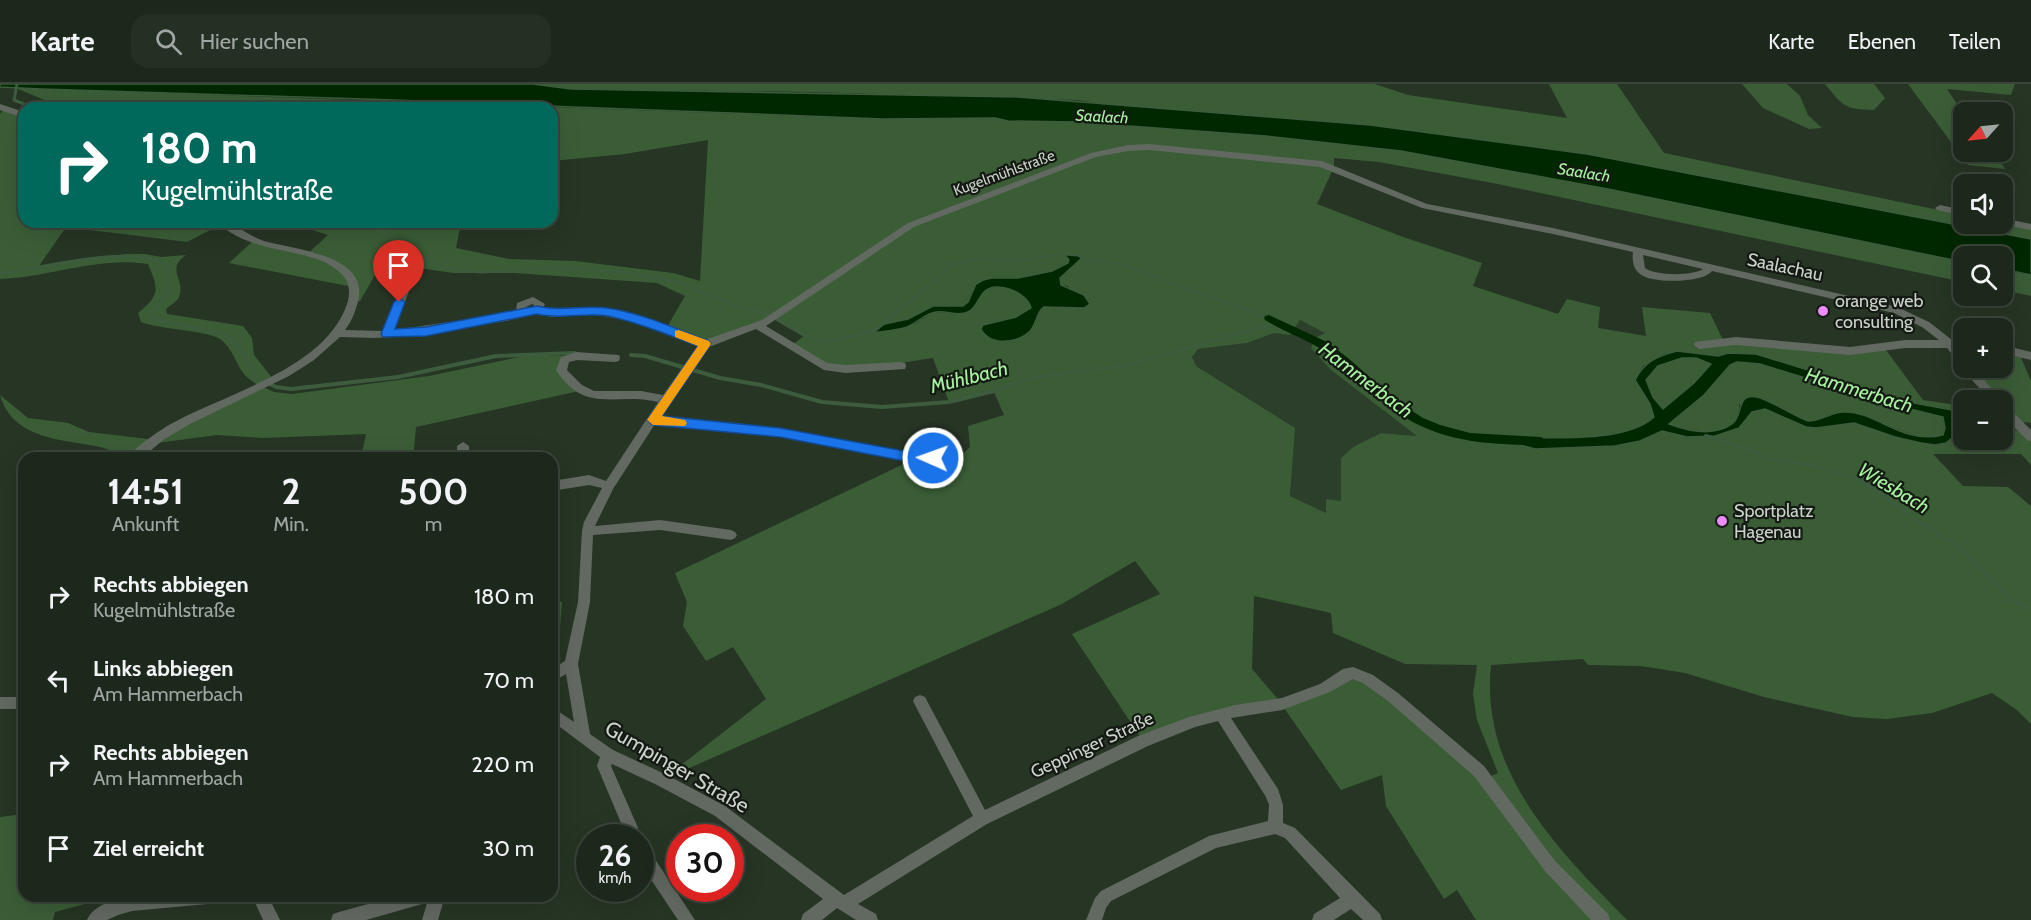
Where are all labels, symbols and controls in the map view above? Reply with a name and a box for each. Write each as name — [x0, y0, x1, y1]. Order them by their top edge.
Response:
search box — [131, 14, 551, 68]
text: Karte — [30, 24, 95, 58]
icon: search — [152, 25, 185, 58]
text: Hier suchen — [200, 28, 309, 55]
text: Karte — [1768, 29, 1815, 54]
text: Ebenen — [1848, 29, 1916, 54]
text: Teilen — [1949, 29, 2001, 54]
north arrow — [1953, 102, 2013, 162]
map controls — [1953, 102, 2013, 450]
water label: Saalach — [1075, 106, 1129, 127]
text: 180 m — [141, 122, 257, 174]
icon: right — [42, 126, 120, 204]
street label: Kugelmühlstraße — [951, 146, 1058, 200]
water label: Saalach — [1556, 159, 1612, 186]
text: Kugelmühlstraße — [141, 174, 333, 207]
button: sound — [1953, 174, 2013, 234]
pin — [373, 240, 424, 302]
button: search — [1953, 246, 2013, 306]
street label: Saalachau — [1745, 248, 1825, 286]
icon: arrive — [382, 249, 415, 282]
place label: orange web consulting — [1835, 290, 1924, 333]
marker: orange web consulting — [1816, 304, 1830, 318]
button: + — [1953, 318, 2013, 378]
water label: Hammerbach — [1314, 337, 1418, 423]
water label: Mühlbach — [927, 356, 1010, 398]
water label: Hammerbach — [1802, 362, 1916, 418]
button: − — [1953, 390, 2013, 450]
position arrow — [901, 426, 965, 490]
water label: Wiesbach — [1854, 457, 1934, 519]
text: 14:51 — [107, 469, 184, 513]
text: 2 — [282, 469, 301, 513]
text: 500 — [398, 469, 469, 513]
place label: Sportplatz Hagenau — [1734, 500, 1814, 543]
text: Ankunft — [112, 512, 179, 536]
text: Min. — [273, 512, 309, 536]
text: m — [425, 512, 442, 536]
marker: Sportplatz Hagenau — [1715, 514, 1729, 528]
text: Rechts abbiegen — [93, 571, 249, 598]
icon: right — [42, 580, 75, 613]
text: 180 m — [474, 583, 534, 610]
text: Kugelmühlstraße — [93, 598, 235, 622]
text: Links abbiegen — [93, 655, 233, 682]
icon: left — [42, 664, 75, 697]
text: 70 m — [484, 667, 534, 694]
text: Am Hammerbach — [93, 682, 243, 706]
street label: Geppinger Straße — [1027, 707, 1157, 783]
street label: Gumpinger Straße — [601, 715, 754, 818]
text: Rechts abbiegen — [93, 739, 249, 766]
icon: right — [42, 748, 75, 781]
text: 220 m — [471, 751, 534, 778]
text: Am Hammerbach — [93, 766, 243, 790]
speed limit sign: 30 — [666, 824, 744, 902]
icon: arrive — [42, 832, 75, 865]
text: Ziel erreicht — [93, 835, 204, 862]
text: 30 m — [482, 835, 534, 862]
text: 26 — [599, 837, 631, 874]
text: km/h — [599, 869, 631, 887]

